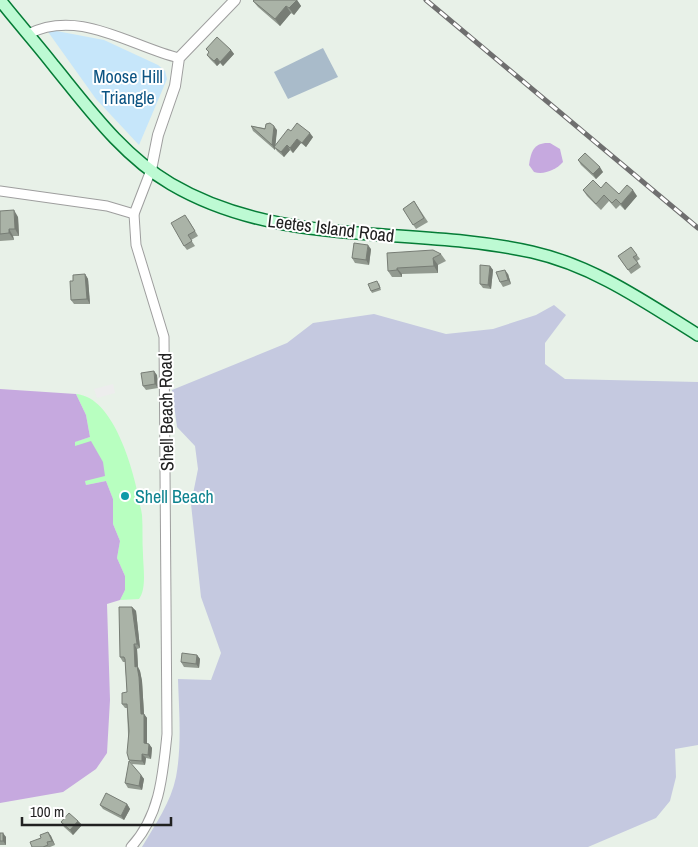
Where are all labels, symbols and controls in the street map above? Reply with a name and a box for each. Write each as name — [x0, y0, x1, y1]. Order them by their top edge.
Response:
park label: Moose Hill Triangle — [93, 64, 163, 110]
street label: Leetes Island Road — [266, 208, 396, 248]
street label: Shell Beach Road — [152, 353, 180, 471]
place label: Shell Beach — [135, 484, 214, 509]
marker: Shell Beach — [119, 490, 131, 502]
scale bar — [22, 794, 171, 826]
text: 100 m — [30, 801, 64, 822]

